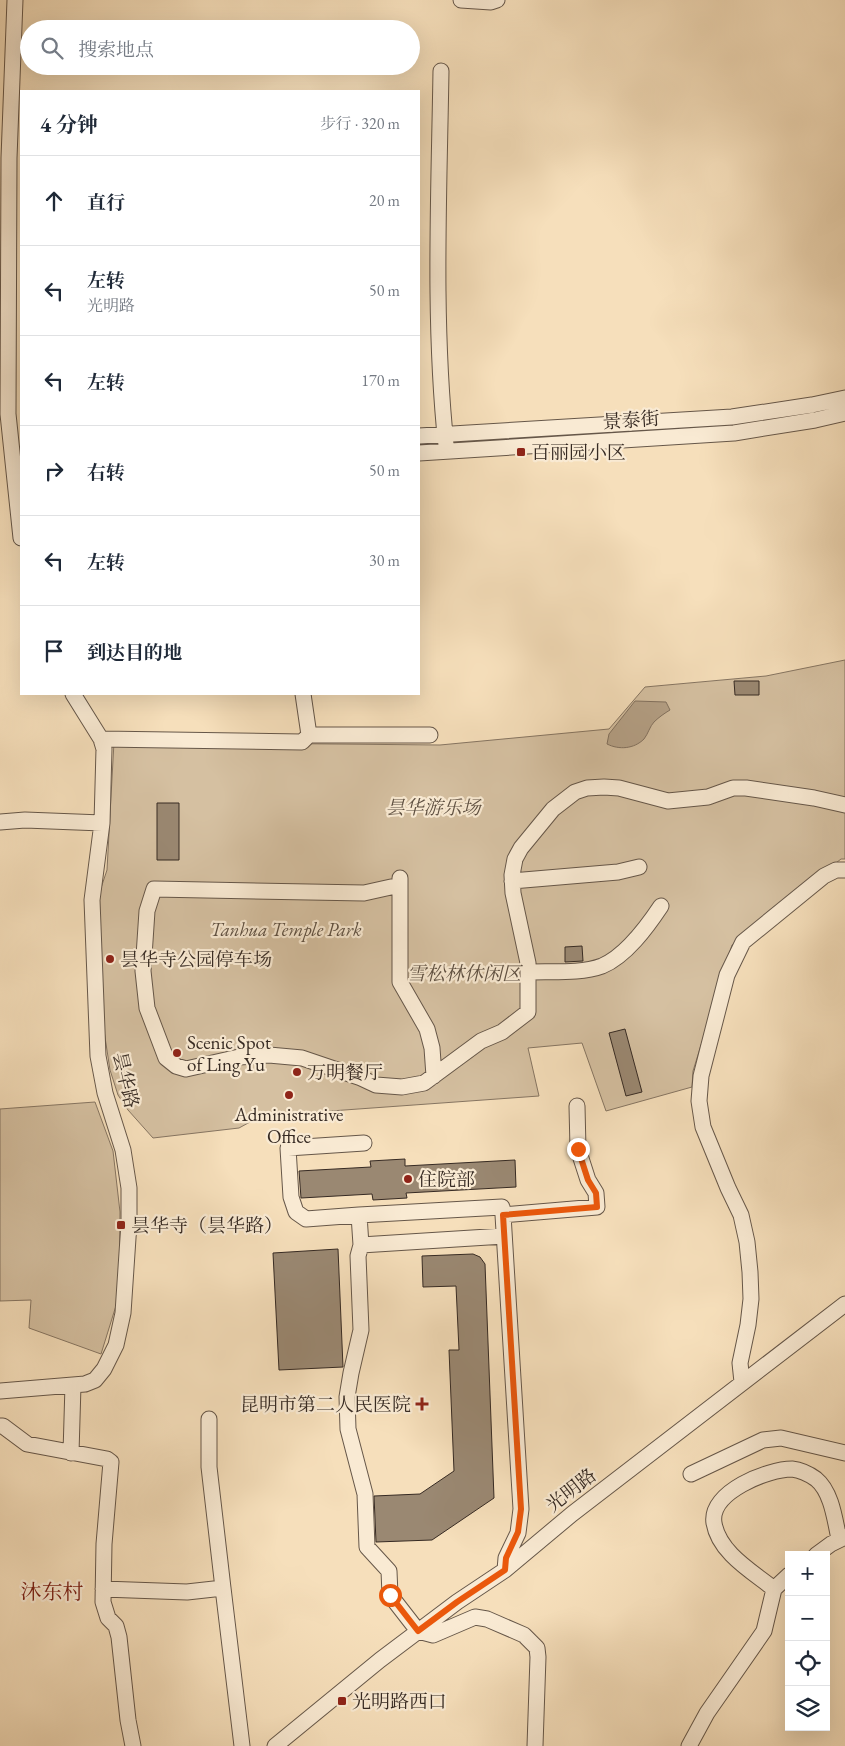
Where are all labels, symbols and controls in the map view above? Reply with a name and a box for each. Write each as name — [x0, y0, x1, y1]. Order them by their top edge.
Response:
search box — [20, 20, 420, 75]
icon: search — [38, 34, 66, 62]
text: 搜索地点 — [78, 37, 154, 62]
text: 4 分钟 — [40, 111, 98, 138]
text: 步行 · 320 m — [320, 113, 400, 134]
icon: ahead — [40, 187, 68, 215]
text: 直行 — [87, 190, 125, 215]
text: 20 m — [369, 190, 400, 211]
text: 左转 — [87, 268, 125, 293]
icon: left — [40, 277, 68, 305]
text: 50 m — [369, 280, 400, 301]
text: 光明路 — [87, 295, 135, 316]
icon: left — [40, 367, 68, 395]
text: 左转 — [87, 370, 125, 395]
text: 170 m — [361, 370, 400, 391]
street label: 景泰街 — [602, 406, 660, 434]
place label: 百丽园小区 — [531, 440, 626, 465]
marker: 百丽园小区 — [515, 446, 527, 458]
icon: right — [40, 457, 68, 485]
text: 右转 — [87, 460, 125, 485]
text: 50 m — [369, 460, 400, 481]
icon: left — [40, 547, 68, 575]
text: 左转 — [87, 550, 125, 575]
text: 30 m — [369, 550, 400, 571]
icon: arrive — [40, 637, 68, 665]
text: 到达目的地 — [87, 640, 182, 665]
park label: 昙华游乐场 — [385, 795, 482, 820]
park label: Tanhua Temple Park — [210, 917, 362, 942]
place label: 昙华寺公园停车场 — [120, 947, 272, 972]
marker: 昙华寺公园停车场 — [104, 953, 116, 965]
park label: 雪松林休闲区 — [407, 961, 524, 986]
place label: Scenic Spot of Ling Yu — [187, 1030, 271, 1077]
marker: Scenic Spot of Ling Yu — [171, 1047, 183, 1059]
street label: 昙华路 — [107, 1049, 145, 1111]
place label: 万明餐厅 — [307, 1060, 383, 1085]
marker: 万明餐厅 — [291, 1066, 303, 1078]
marker: Administrative Office — [283, 1089, 295, 1101]
place label: Administrative Office — [234, 1102, 343, 1149]
route end — [567, 1138, 590, 1161]
place label: 住院部 — [418, 1167, 475, 1192]
marker: 住院部 — [402, 1173, 414, 1185]
place label: 昙华寺（昙华路） — [131, 1213, 283, 1238]
marker: 昙华寺（昙华路） — [115, 1219, 127, 1231]
place label: 昆明市第二人民医院 — [240, 1392, 411, 1417]
marker: 昆明市第二人民医院 — [415, 1397, 429, 1411]
street label: 光明路 — [541, 1463, 601, 1517]
map controls — [785, 1551, 830, 1731]
button: + — [785, 1551, 830, 1596]
district label: 沐东村 — [21, 1578, 84, 1605]
route start — [379, 1584, 402, 1607]
button: − — [785, 1596, 830, 1641]
button: locate — [785, 1641, 830, 1686]
button: layers — [785, 1686, 830, 1731]
place label: 光明路西口 — [352, 1689, 447, 1714]
marker: 光明路西口 — [336, 1695, 348, 1707]

